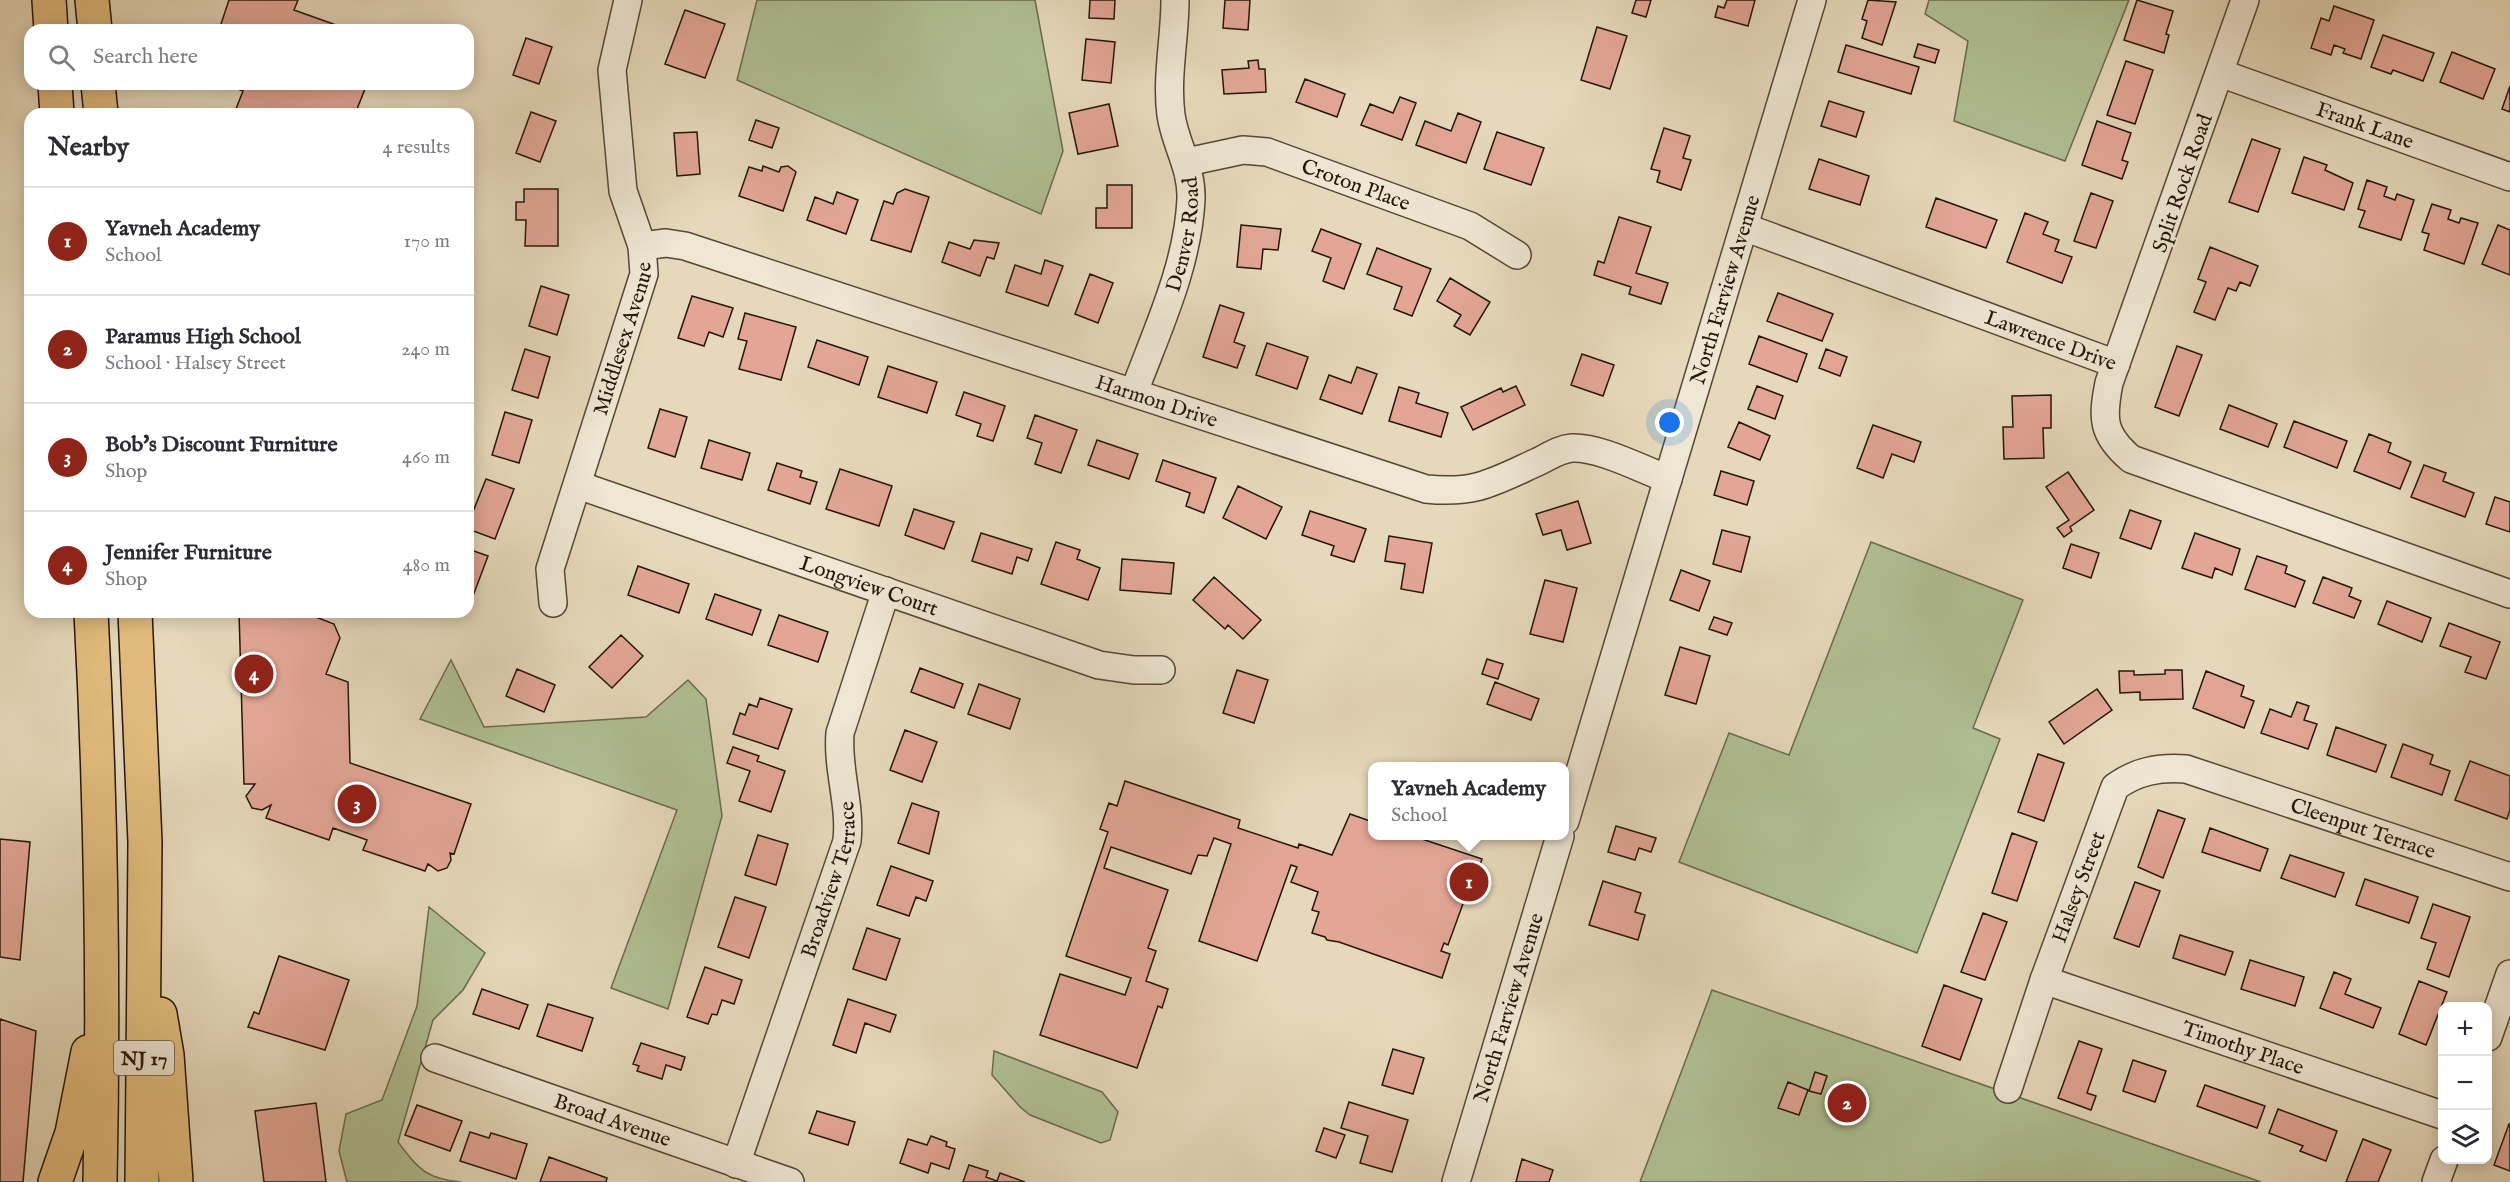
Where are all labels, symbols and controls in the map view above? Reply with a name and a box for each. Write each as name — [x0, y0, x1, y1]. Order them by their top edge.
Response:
search box — [24, 24, 474, 90]
icon: search — [45, 41, 78, 74]
text: Search here — [93, 43, 198, 71]
street label: Frank Lane — [2312, 97, 2417, 156]
street label: Split Rock Road — [2147, 110, 2220, 256]
text: Nearby — [48, 131, 129, 164]
text: 4 results — [383, 135, 450, 160]
street label: Croton Place — [1297, 154, 1414, 218]
street label: Denver Road — [1161, 174, 1206, 296]
street label: North Farview Avenue — [1685, 192, 1768, 388]
text: Yavneh Academy — [105, 215, 260, 243]
text: 1 — [64, 229, 71, 254]
text: 170 m — [404, 229, 450, 254]
text: School — [105, 243, 161, 268]
street label: Middlesex Avenue — [588, 261, 659, 419]
street label: Lawrence Drive — [1981, 305, 2120, 378]
text: Paramus High School — [105, 323, 301, 351]
text: 2 — [63, 337, 72, 362]
text: 240 m — [401, 337, 450, 362]
text: School · Halsey Street — [105, 351, 286, 376]
street label: Harmon Drive — [1092, 370, 1221, 435]
your location — [1655, 408, 1684, 437]
text: Bob's Discount Furniture — [105, 431, 338, 459]
text: 3 — [64, 445, 71, 470]
text: 460 m — [402, 445, 450, 470]
text: Shop — [105, 459, 147, 484]
text: Jennifer Furniture — [105, 539, 272, 567]
street label: Longview Court — [796, 551, 941, 623]
text: 4 — [63, 553, 72, 578]
text: 480 m — [403, 553, 450, 578]
text: Shop — [105, 567, 147, 592]
pin: 4 — [234, 652, 274, 696]
popup — [1368, 762, 1569, 840]
text: Yavneh Academy — [1391, 775, 1546, 803]
pin: 3 — [338, 782, 376, 826]
street label: Cleenput Terrace — [2286, 793, 2439, 866]
street label: Broadview Terrace — [796, 799, 863, 962]
text: School — [1391, 803, 1447, 828]
street label: Halsey Street — [2047, 828, 2113, 947]
pin: 1 — [1450, 860, 1488, 904]
street label: North Farview Avenue — [1469, 910, 1551, 1106]
map controls — [2438, 1002, 2492, 1164]
button: + — [2438, 1002, 2492, 1056]
street label: Timothy Place — [2178, 1016, 2307, 1082]
road number: NJ 17 — [114, 1041, 174, 1075]
button: − — [2438, 1056, 2492, 1110]
pin: 2 — [1828, 1080, 1866, 1126]
street label: Broad Avenue — [550, 1089, 674, 1154]
button: layers — [2438, 1110, 2492, 1164]

